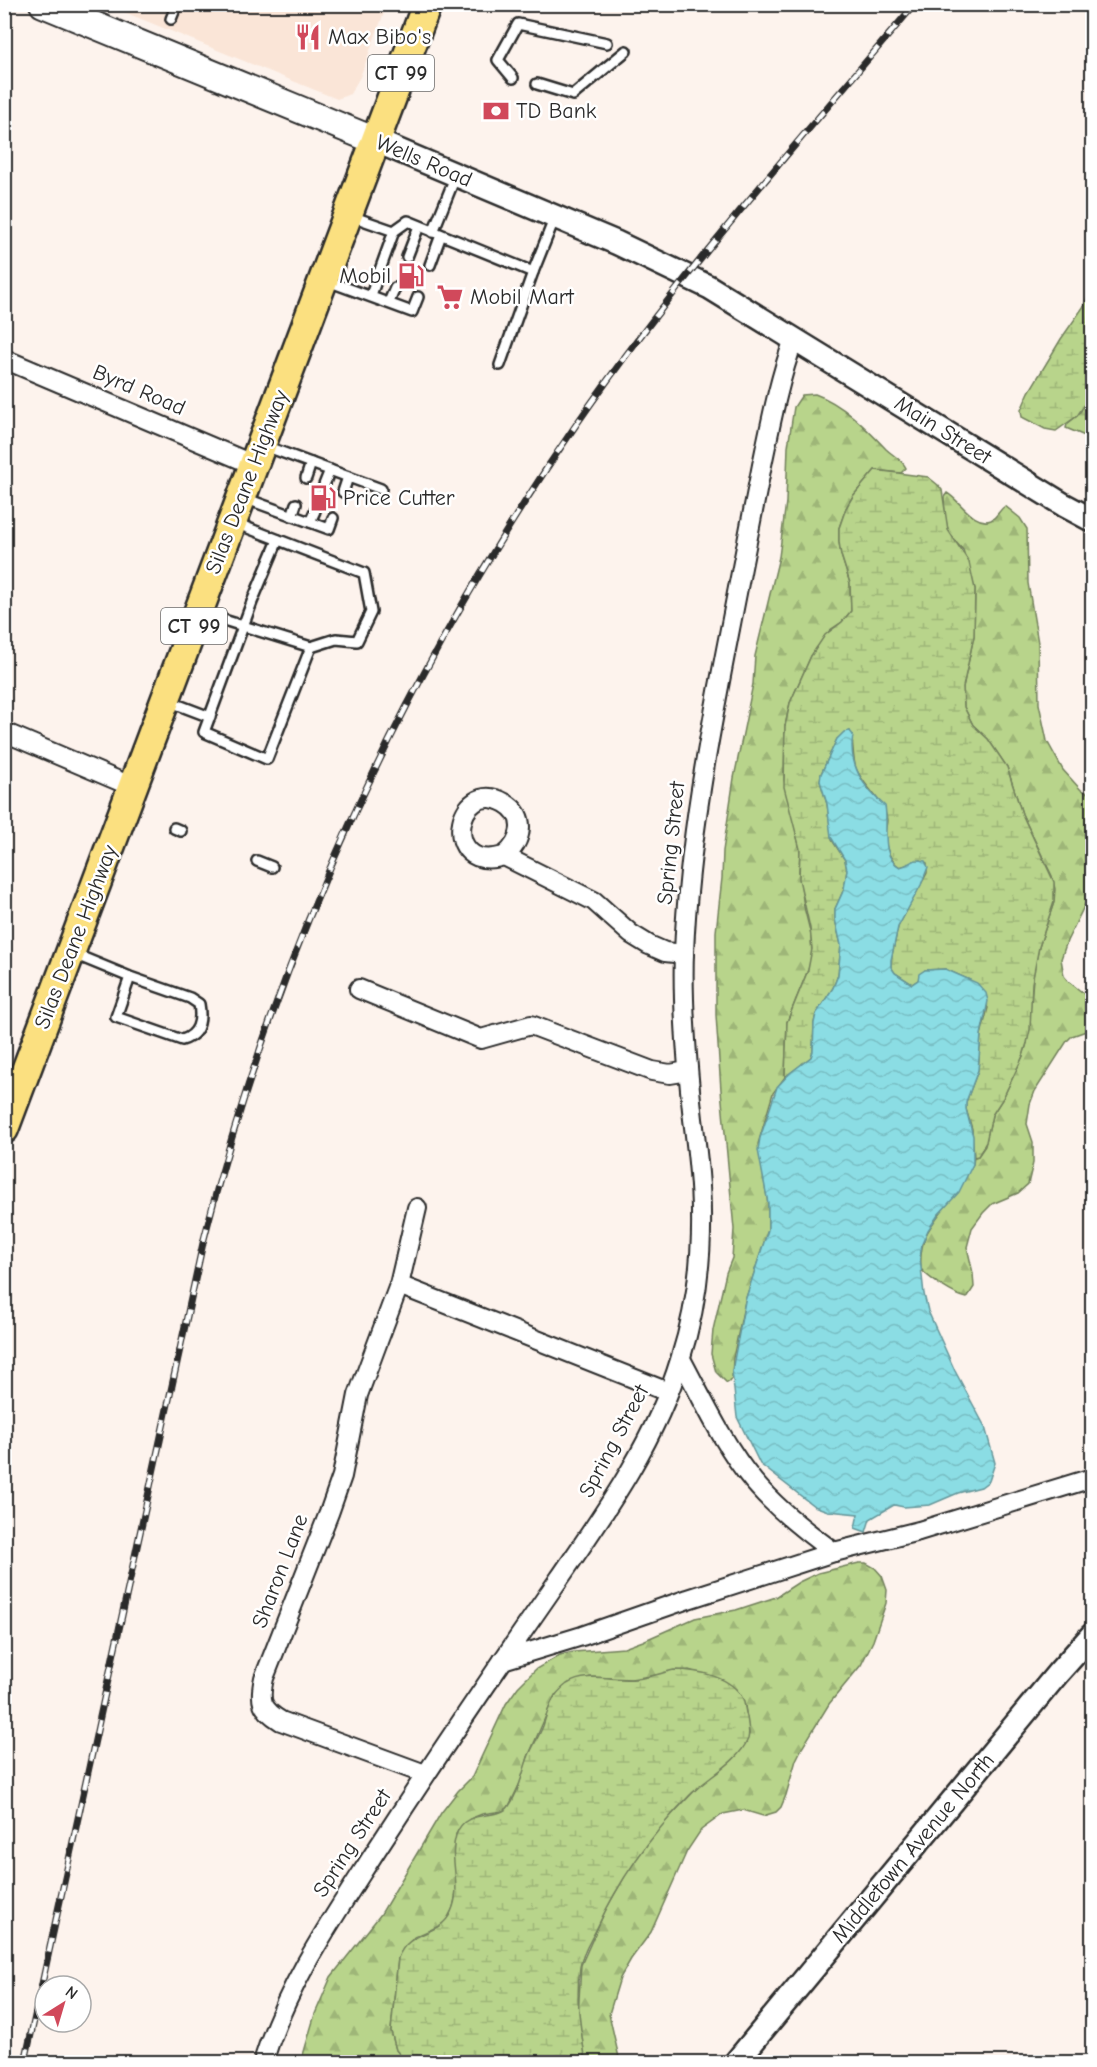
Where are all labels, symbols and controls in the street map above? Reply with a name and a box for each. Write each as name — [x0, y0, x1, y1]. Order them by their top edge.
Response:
restaurant icon: Max Bibo's — [293, 22, 323, 52]
place label: Max Bibo's — [328, 24, 431, 50]
road number: CT 99 — [368, 55, 434, 91]
bank icon: TD Bank — [481, 96, 511, 126]
place label: TD Bank — [516, 98, 597, 124]
street label: Wells Road — [372, 129, 476, 193]
fuel station icon: Mobil — [396, 261, 426, 291]
place label: Mobil — [339, 263, 391, 289]
supermarket icon: Mobil Mart — [435, 282, 465, 312]
place label: Mobil Mart — [470, 284, 575, 310]
street label: Byrd Road — [89, 359, 189, 421]
street label: Silas Deane Highway — [200, 386, 294, 578]
street label: Main Street — [890, 390, 997, 470]
fuel station icon: Price Cutter — [308, 483, 338, 513]
place label: Price Cutter — [343, 485, 455, 511]
road number: CT 99 — [161, 608, 227, 644]
street label: Spring Street — [652, 779, 690, 906]
street label: Silas Deane Highway — [29, 841, 123, 1033]
street label: Spring Street — [573, 1380, 655, 1502]
street label: Sharon Lane — [246, 1510, 314, 1632]
street label: Middletown Avenue North — [826, 1748, 1000, 1948]
street label: Spring Street — [307, 1783, 397, 1902]
north arrow — [33, 1974, 93, 2034]
text: N — [62, 1982, 81, 2003]

